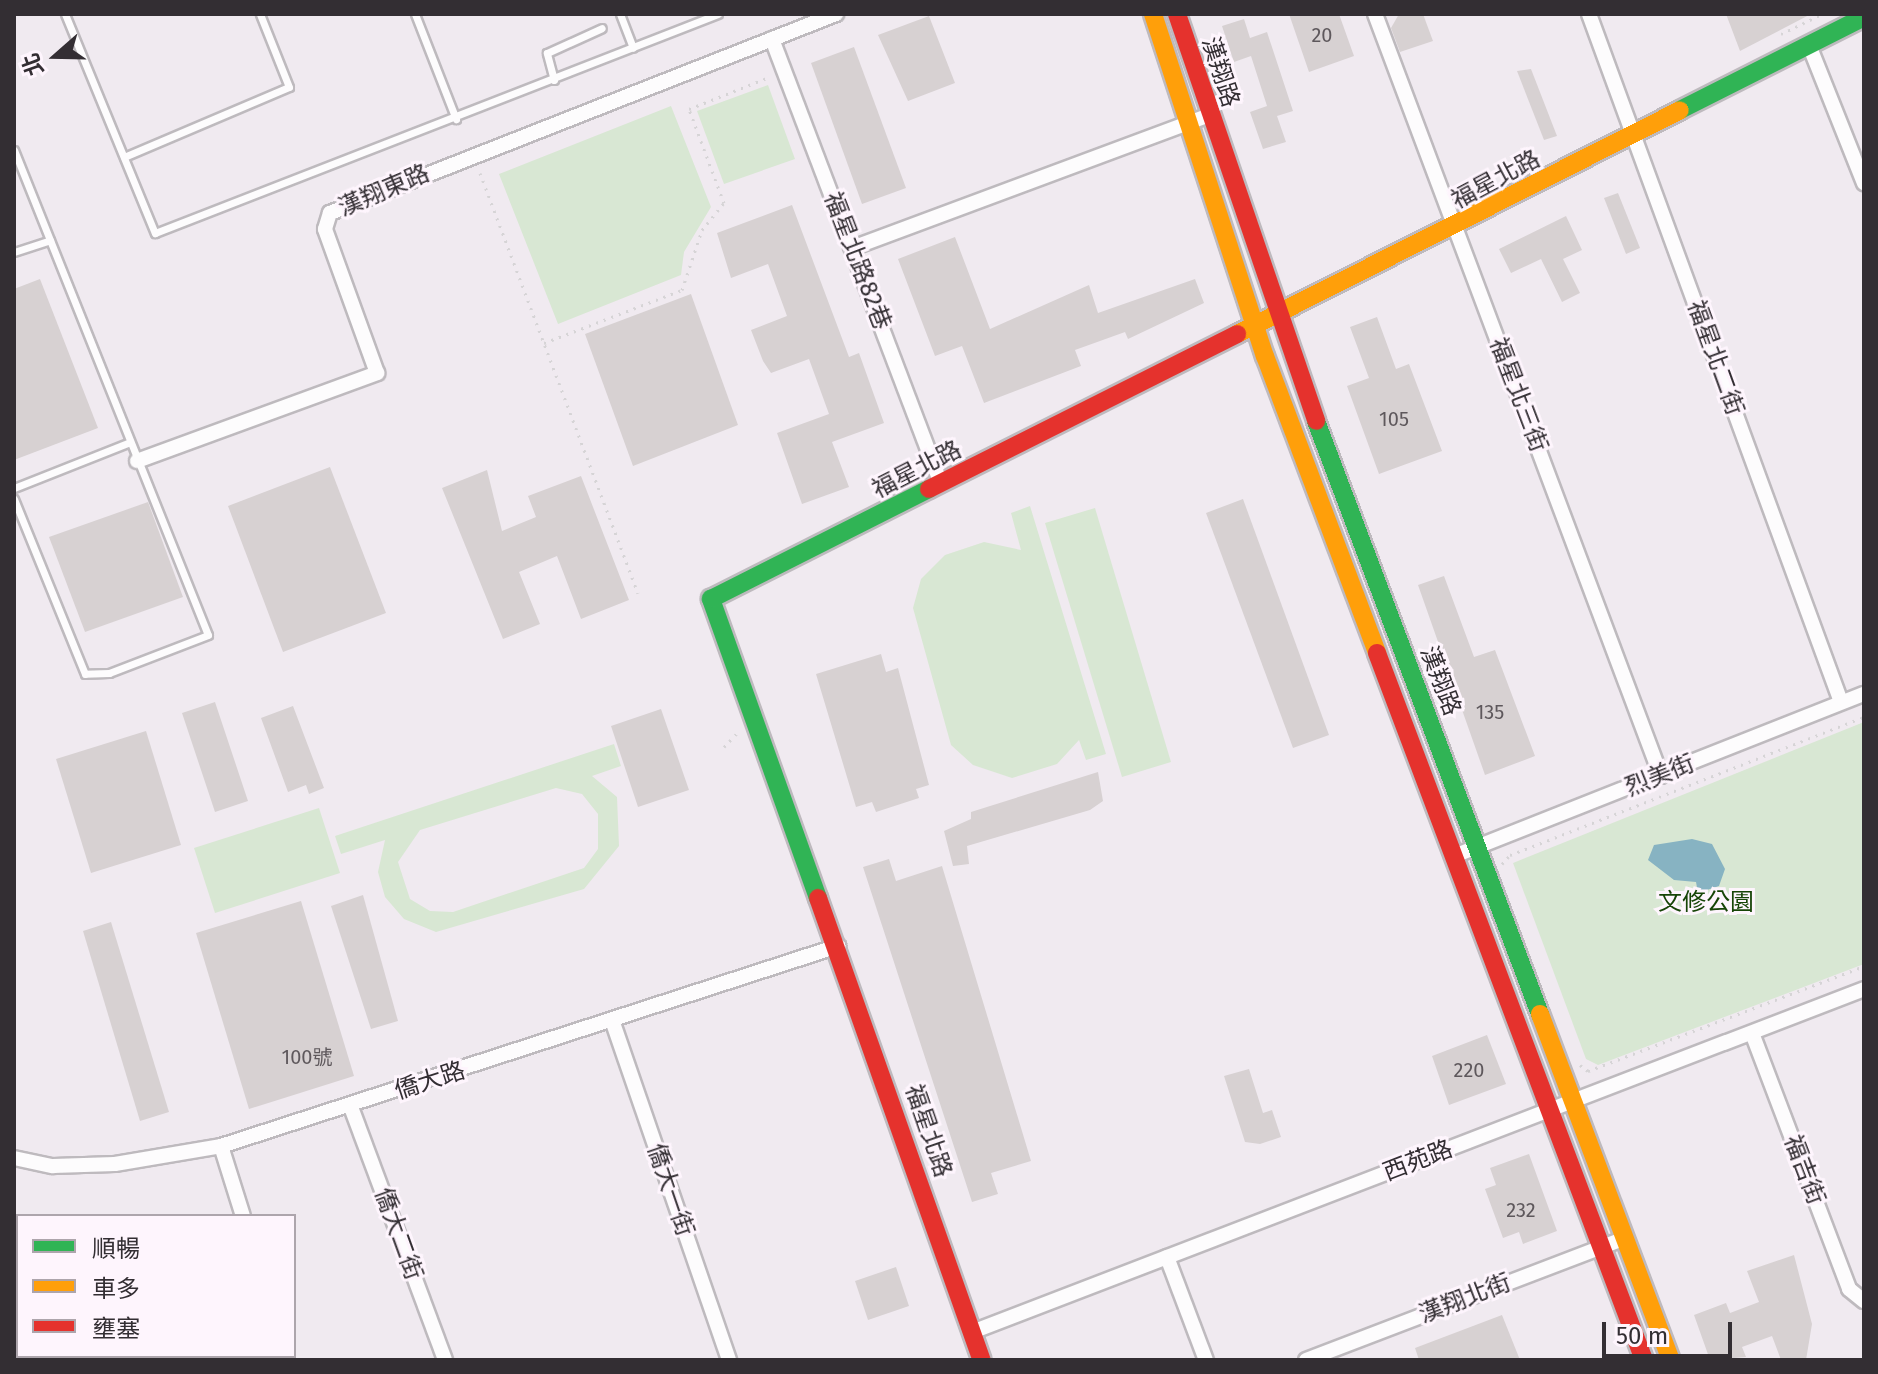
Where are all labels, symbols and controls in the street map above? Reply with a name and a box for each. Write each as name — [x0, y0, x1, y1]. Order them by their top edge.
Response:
north arrow — [16, 16, 96, 96]
house number: 20 — [1311, 23, 1333, 47]
street label: 漢翔路 — [1195, 33, 1245, 111]
text: 北 — [17, 49, 49, 79]
street label: 福星北路 — [1447, 145, 1545, 215]
street label: 漢翔東路 — [334, 159, 434, 223]
street label: 福星北路82巷 — [818, 188, 896, 334]
street label: 福星北二街 — [1681, 297, 1749, 419]
street label: 福星北三街 — [1483, 334, 1553, 456]
house number: 105 — [1379, 407, 1409, 431]
street label: 福星北路 — [868, 435, 966, 505]
street label: 漢翔路 — [1414, 642, 1466, 720]
house number: 135 — [1476, 700, 1504, 724]
street label: 烈美街 — [1621, 749, 1699, 803]
park label: 文修公園 — [1658, 889, 1754, 917]
house number: 100號 — [282, 1045, 332, 1069]
street label: 僑大路 — [391, 1056, 469, 1106]
house number: 220 — [1454, 1058, 1484, 1082]
street label: 福星北路 — [899, 1081, 957, 1181]
street label: 福吉街 — [1778, 1131, 1830, 1209]
street label: 西苑路 — [1379, 1135, 1457, 1187]
street label: 僑大一街 — [641, 1140, 699, 1240]
street label: 僑大二街 — [368, 1184, 428, 1284]
house number: 232 — [1506, 1198, 1536, 1222]
legend — [16, 1214, 296, 1358]
text: 順暢 — [92, 1235, 140, 1263]
street label: 漢翔北街 — [1415, 1268, 1515, 1330]
text: 車多 — [92, 1275, 140, 1303]
scale bar — [1606, 1306, 1736, 1356]
text: 壅塞 — [92, 1315, 140, 1343]
text: 50 m — [1616, 1322, 1668, 1350]

